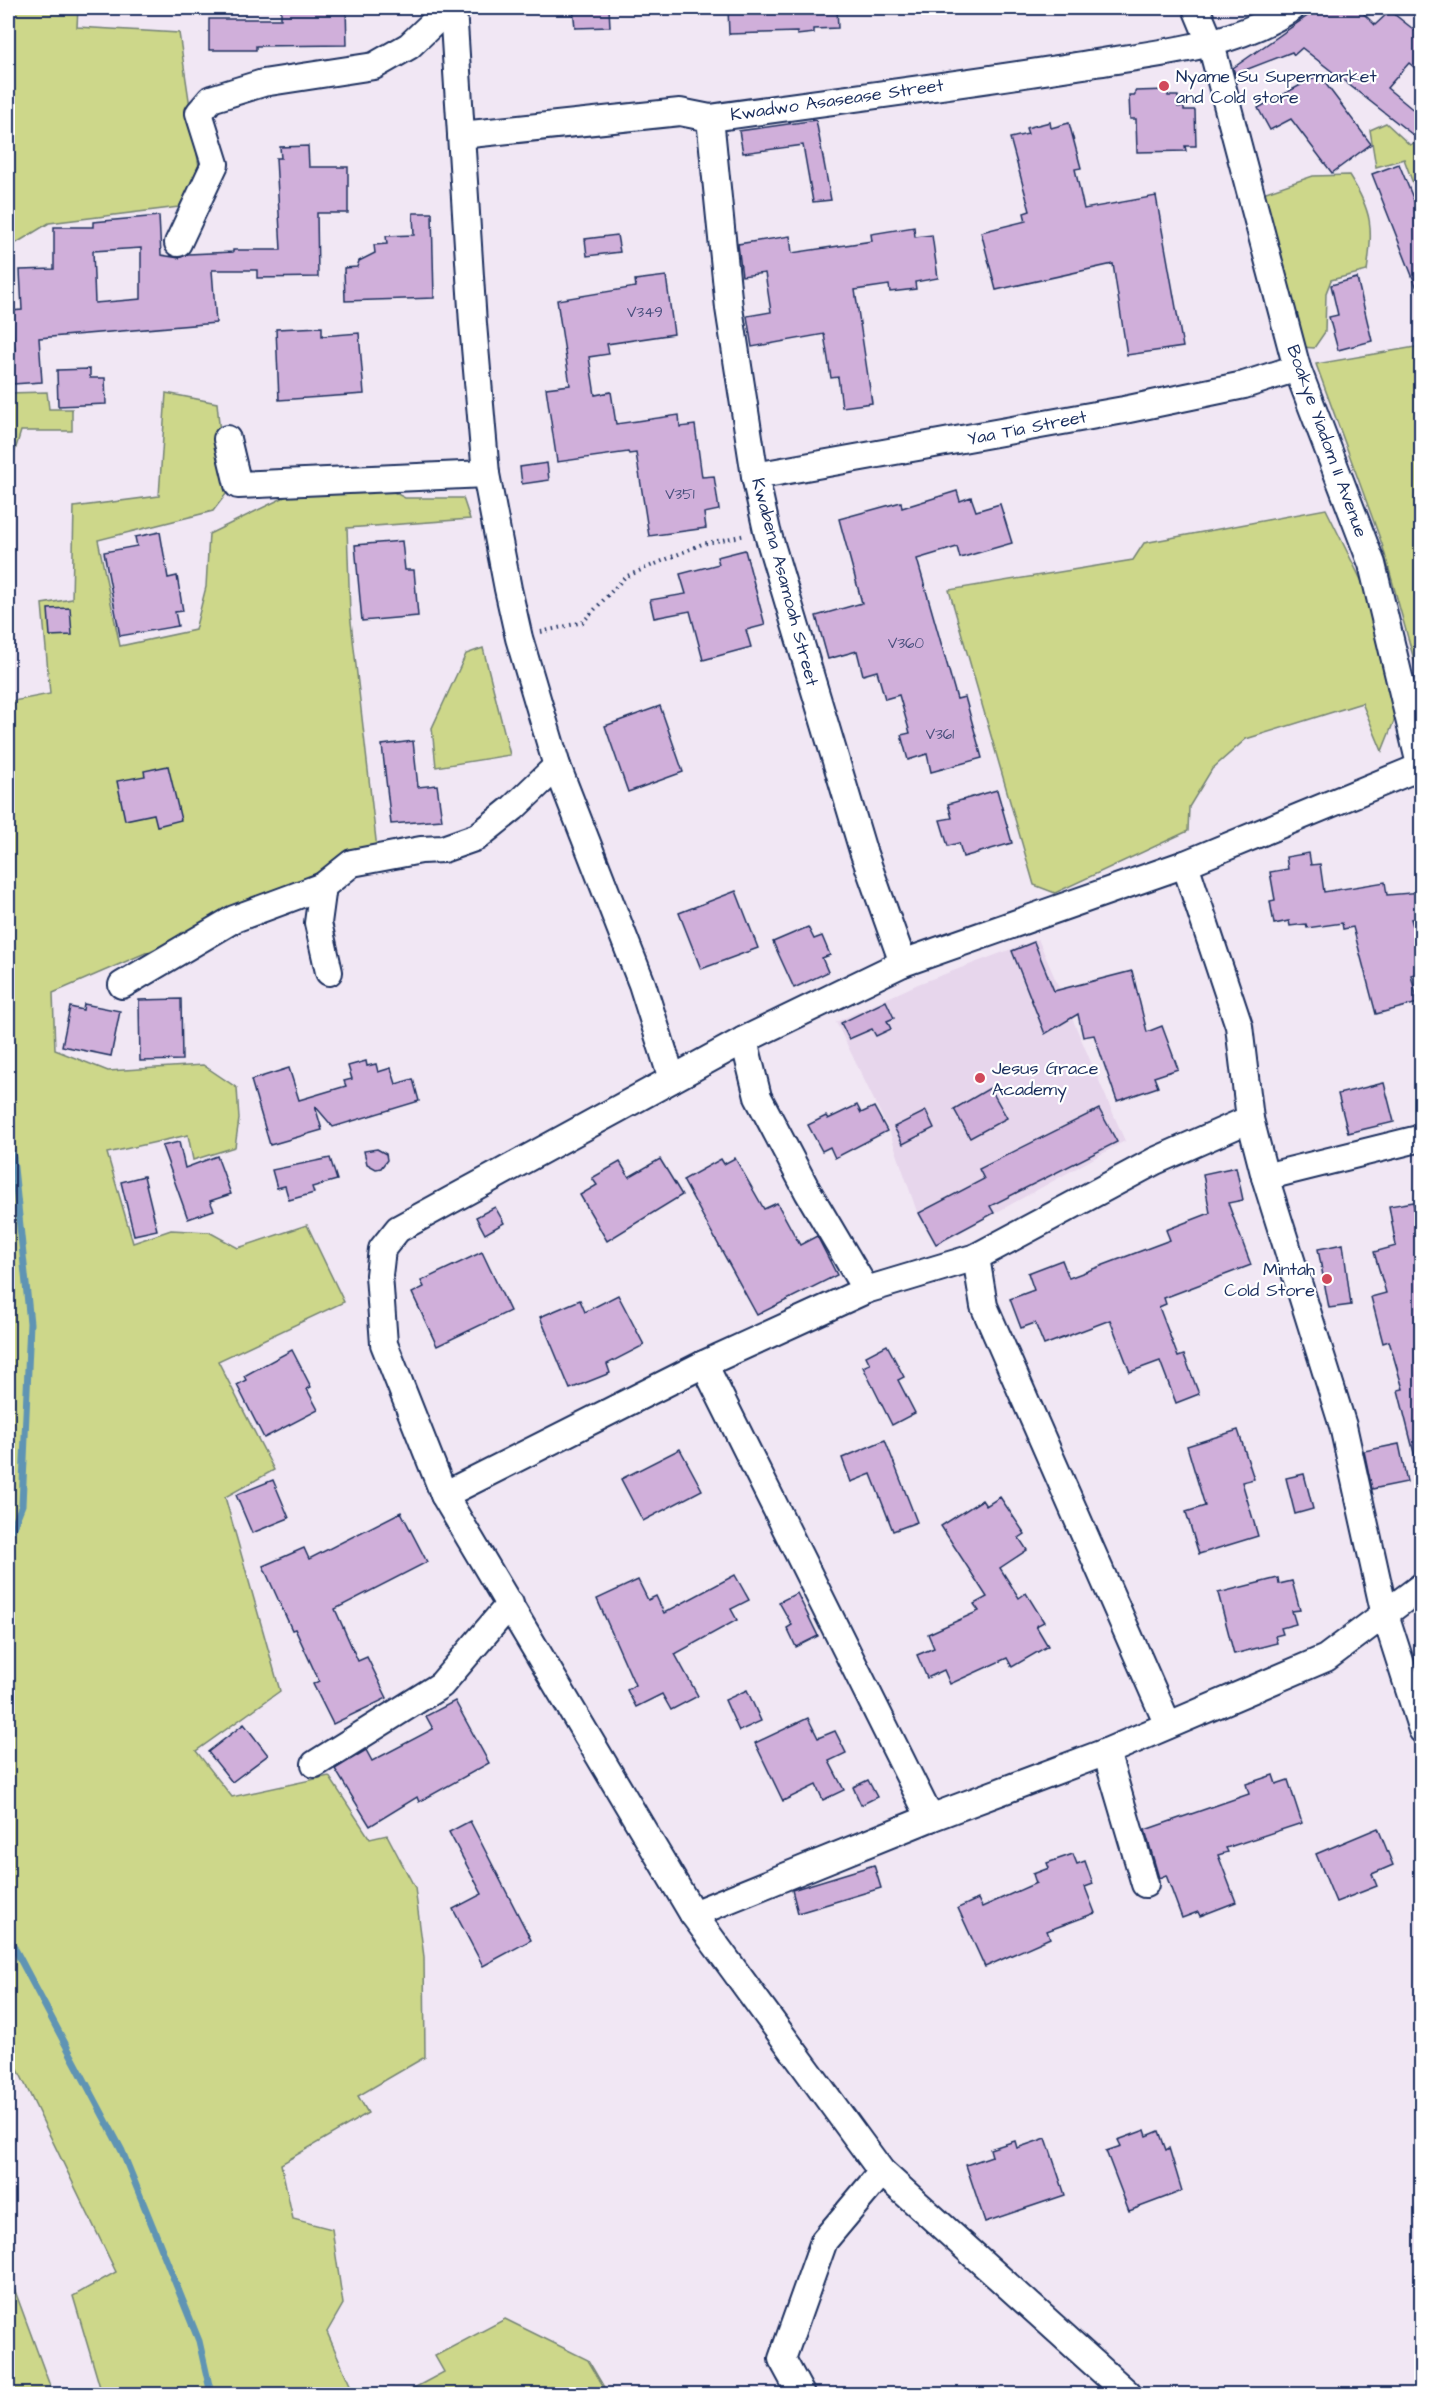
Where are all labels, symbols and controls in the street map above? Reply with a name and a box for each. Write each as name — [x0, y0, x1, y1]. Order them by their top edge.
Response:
place label: Nyame Su Supermarket and Cold store — [1176, 64, 1377, 110]
street label: Kwadwo Asasease Street — [729, 73, 946, 127]
marker: Nyame Su Supermarket and Cold store — [1157, 79, 1171, 93]
house number: V349 — [627, 302, 663, 323]
street label: Boakye Yiadom II Avenue — [1280, 341, 1374, 541]
street label: Yaa Tia Street — [965, 404, 1089, 452]
street label: Kwabena Asamoah Street — [745, 475, 825, 690]
house number: V351 — [665, 484, 695, 505]
house number: V360 — [888, 633, 924, 654]
house number: V361 — [926, 724, 954, 745]
place label: Jesus Grace Academy — [992, 1056, 1099, 1103]
marker: Jesus Grace Academy — [973, 1071, 987, 1085]
place label: Mintah Cold Store — [1224, 1257, 1315, 1303]
marker: Mintah Cold Store — [1320, 1272, 1334, 1286]

